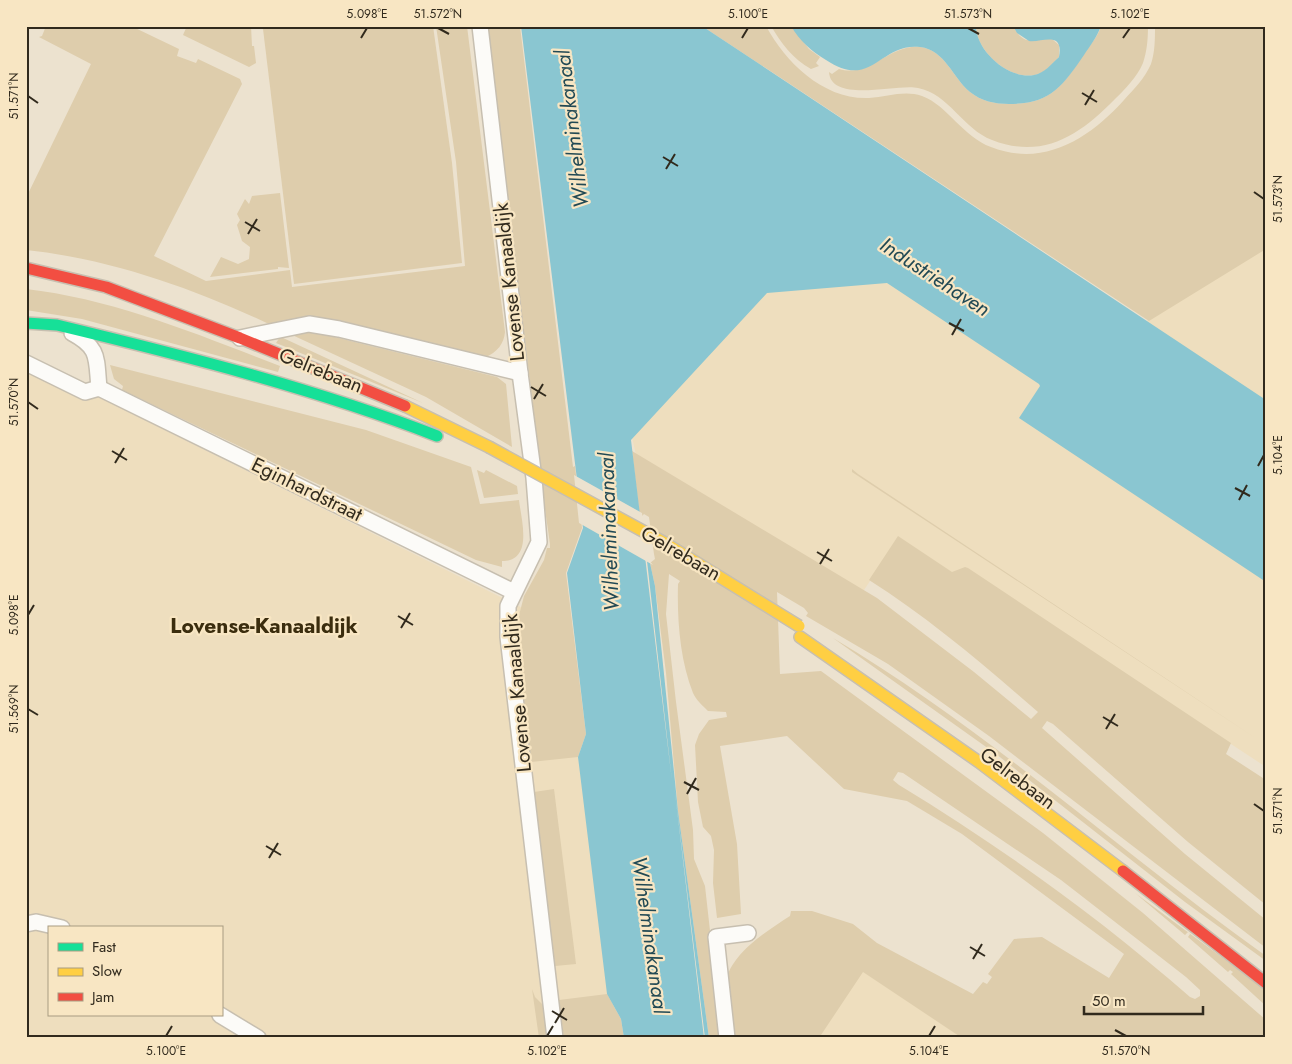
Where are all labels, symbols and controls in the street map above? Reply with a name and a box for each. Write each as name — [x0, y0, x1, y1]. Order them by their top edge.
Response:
text: 5.098°E — [347, 5, 387, 23]
text: 51.572°N — [414, 5, 462, 23]
text: 5.100°E — [728, 5, 768, 23]
text: 51.573°N — [944, 5, 992, 23]
text: 5.102°E — [1110, 5, 1150, 23]
water label: Wilhelminakanaal — [547, 47, 597, 210]
text: 51.571°N — [5, 73, 23, 119]
text: 51.573°N — [1269, 175, 1287, 223]
street label: Lovense Kanaaldijk — [487, 201, 532, 363]
water label: Industriehaven — [874, 230, 996, 324]
street label: Gelrebaan — [274, 340, 367, 400]
text: 51.570°N — [5, 378, 23, 426]
text: 5.104°E — [1269, 435, 1287, 475]
street label: Eginhardstraat — [246, 450, 367, 529]
water label: Wilhelminakanaal — [591, 451, 627, 612]
street label: Gelrebaan — [635, 519, 726, 588]
text: 5.098°E — [5, 595, 23, 635]
district label: Lovense-Kanaaldijk — [170, 611, 358, 641]
street label: Lovense Kanaaldijk — [496, 612, 539, 773]
text: 51.569°N — [5, 685, 23, 734]
street label: Gelrebaan — [974, 740, 1062, 817]
text: 51.571°N — [1269, 788, 1287, 834]
water label: Wilhelminakanaal — [624, 854, 676, 1017]
legend — [48, 926, 222, 1016]
text: Fast — [92, 936, 116, 958]
text: Slow — [92, 960, 123, 982]
scale bar — [1084, 984, 1203, 1016]
text: Jam — [90, 986, 115, 1008]
text: 50 m — [1092, 990, 1126, 1012]
text: 5.100°E — [146, 1042, 186, 1060]
text: 5.102°E — [527, 1042, 567, 1060]
text: 5.104°E — [909, 1042, 949, 1060]
text: 51.570°N — [1102, 1042, 1150, 1060]

